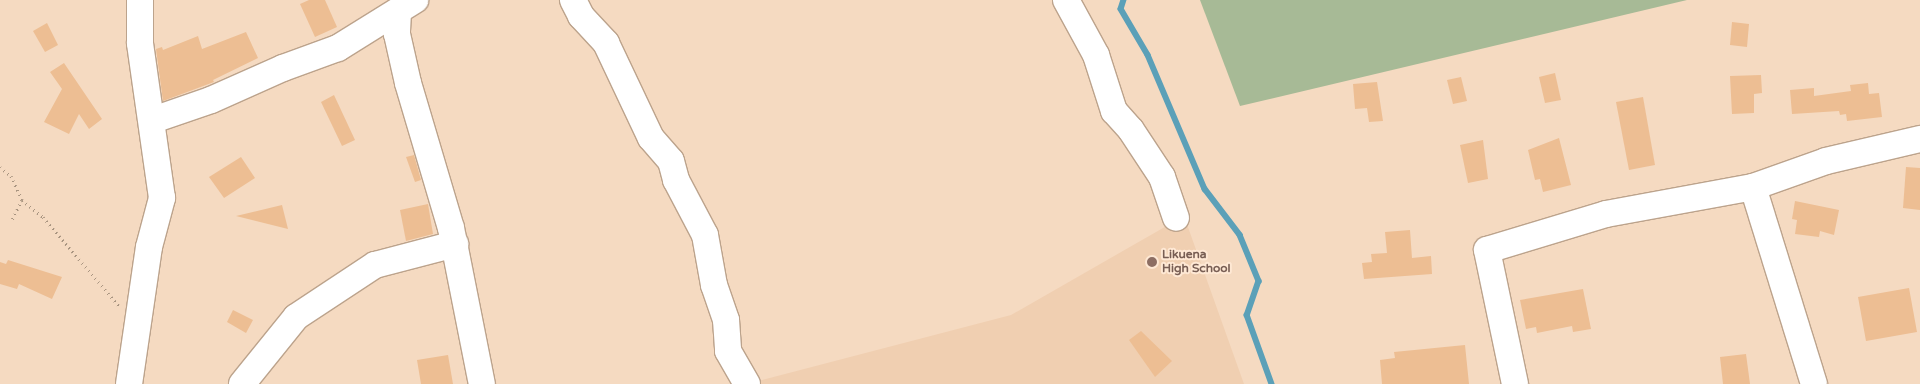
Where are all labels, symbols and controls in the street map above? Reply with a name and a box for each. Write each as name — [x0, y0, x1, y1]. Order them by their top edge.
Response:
place label: Likuena High School — [1162, 248, 1231, 276]
marker: Likuena High School — [1146, 256, 1158, 268]

